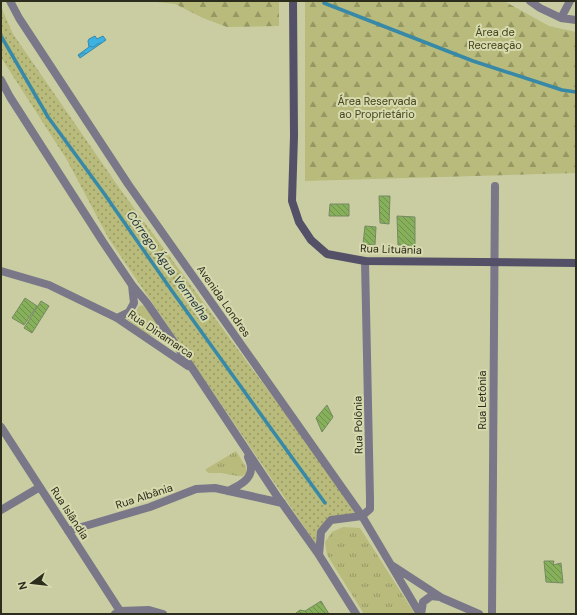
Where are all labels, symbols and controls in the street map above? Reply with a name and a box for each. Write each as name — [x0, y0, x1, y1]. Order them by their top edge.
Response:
park label: Área de Recreação — [468, 25, 522, 52]
park label: Área Reservada ao Proprietário — [337, 94, 417, 121]
water label: Córrego Água Vermelha — [123, 208, 214, 324]
street label: Rua Lituânia — [360, 241, 422, 257]
street label: Avenida Londres — [194, 262, 254, 340]
street label: Rua Dinamarca — [126, 307, 196, 361]
street label: Rua Letônia — [475, 370, 489, 430]
street label: Rua Polônia — [350, 396, 366, 454]
street label: Rua Albânia — [114, 480, 174, 512]
street label: Rua Islândia — [48, 484, 92, 542]
north arrow — [12, 563, 52, 603]
text: N — [15, 580, 30, 591]

